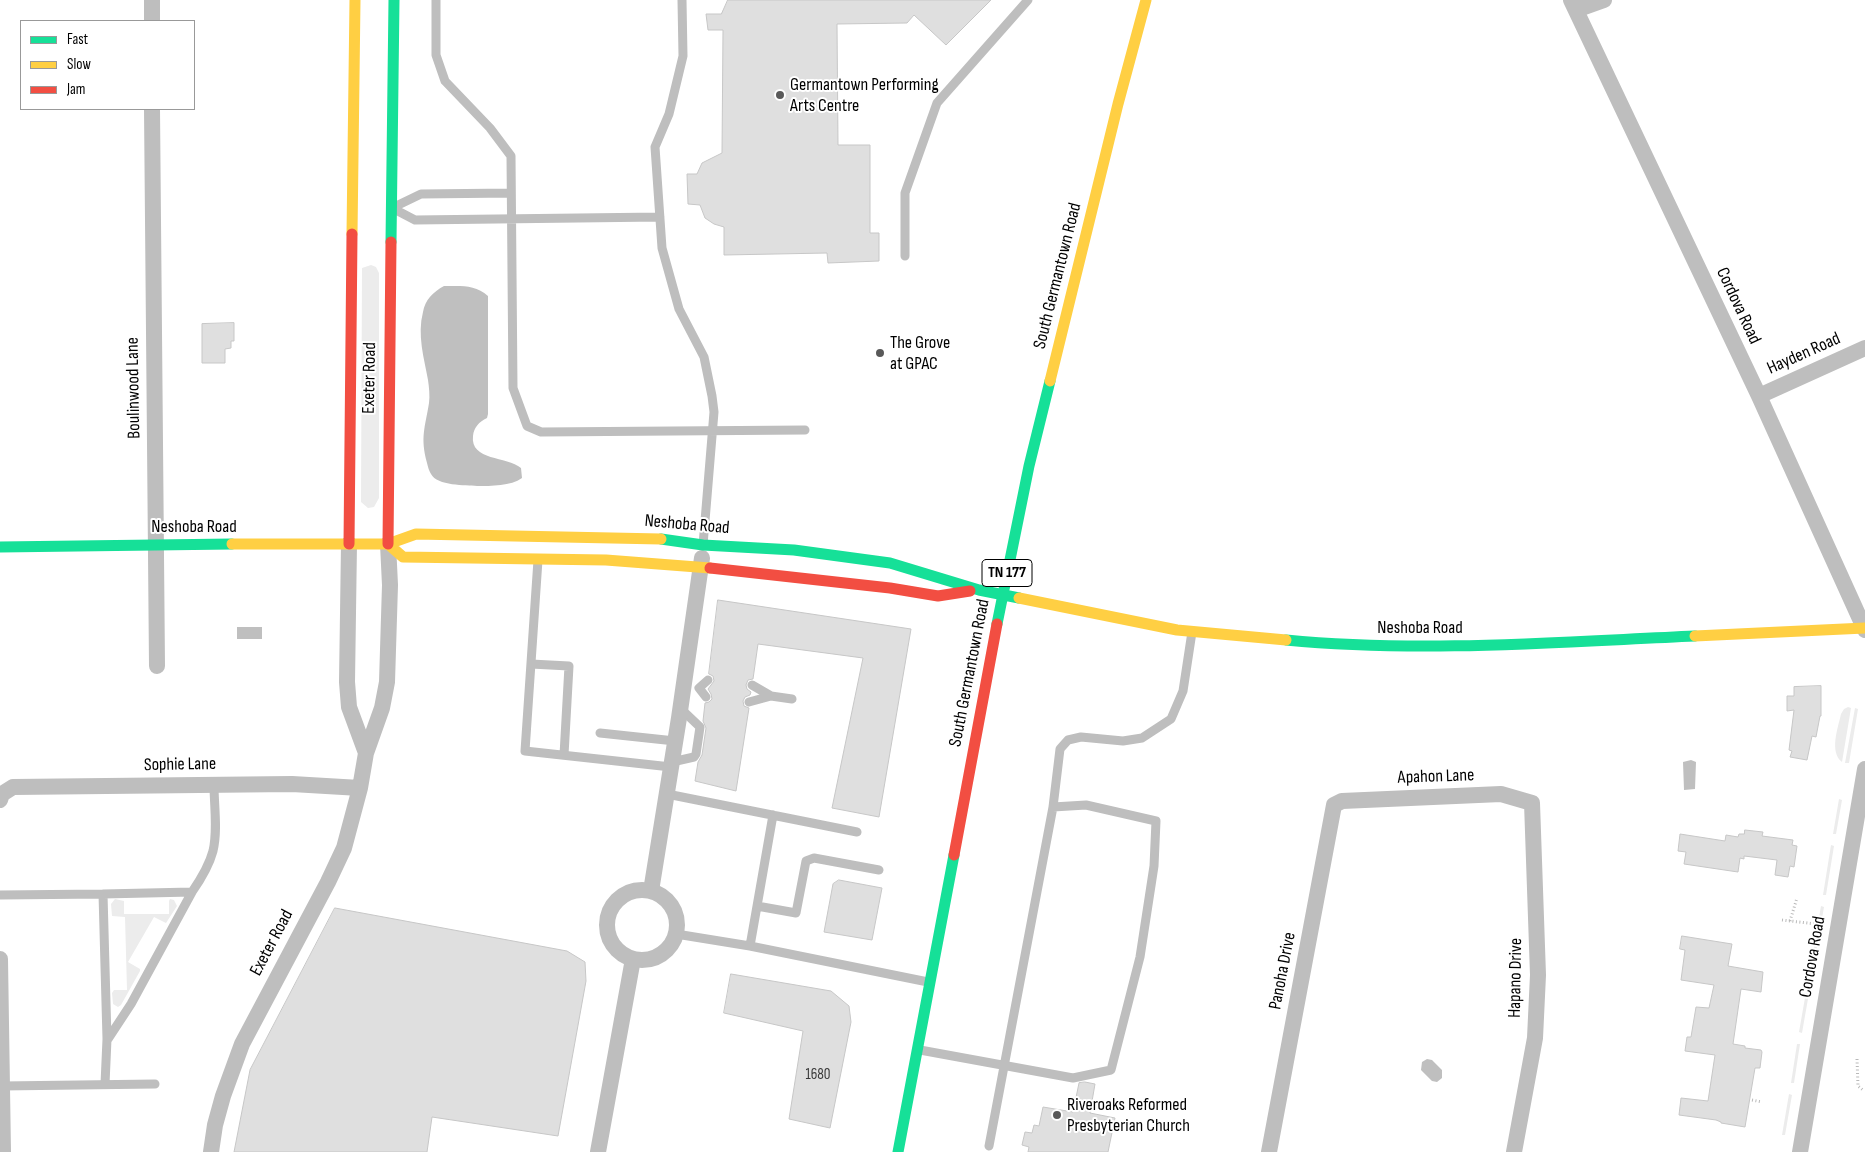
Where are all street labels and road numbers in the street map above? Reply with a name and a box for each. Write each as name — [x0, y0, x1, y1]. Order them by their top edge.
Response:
street label: South Germantown Road — [1029, 201, 1087, 351]
street label: Cordova Road — [1711, 264, 1765, 348]
street label: Hayden Road — [1764, 328, 1844, 380]
street label: Boulinwood Lane — [122, 337, 146, 439]
street label: Exeter Road — [359, 342, 381, 414]
street label: Neshoba Road — [644, 511, 730, 539]
street label: Neshoba Road — [151, 516, 237, 538]
road number: TN 177 — [982, 560, 1032, 586]
street label: South Germantown Road — [945, 597, 995, 749]
street label: Neshoba Road — [1377, 617, 1463, 639]
street label: Sophie Lane — [144, 754, 216, 776]
street label: Apahon Lane — [1397, 765, 1475, 789]
street label: Exeter Road — [246, 906, 298, 980]
street label: Cordova Road — [1795, 915, 1831, 999]
street label: Panoha Drive — [1265, 930, 1301, 1012]
street label: Hapano Drive — [1505, 938, 1527, 1018]

